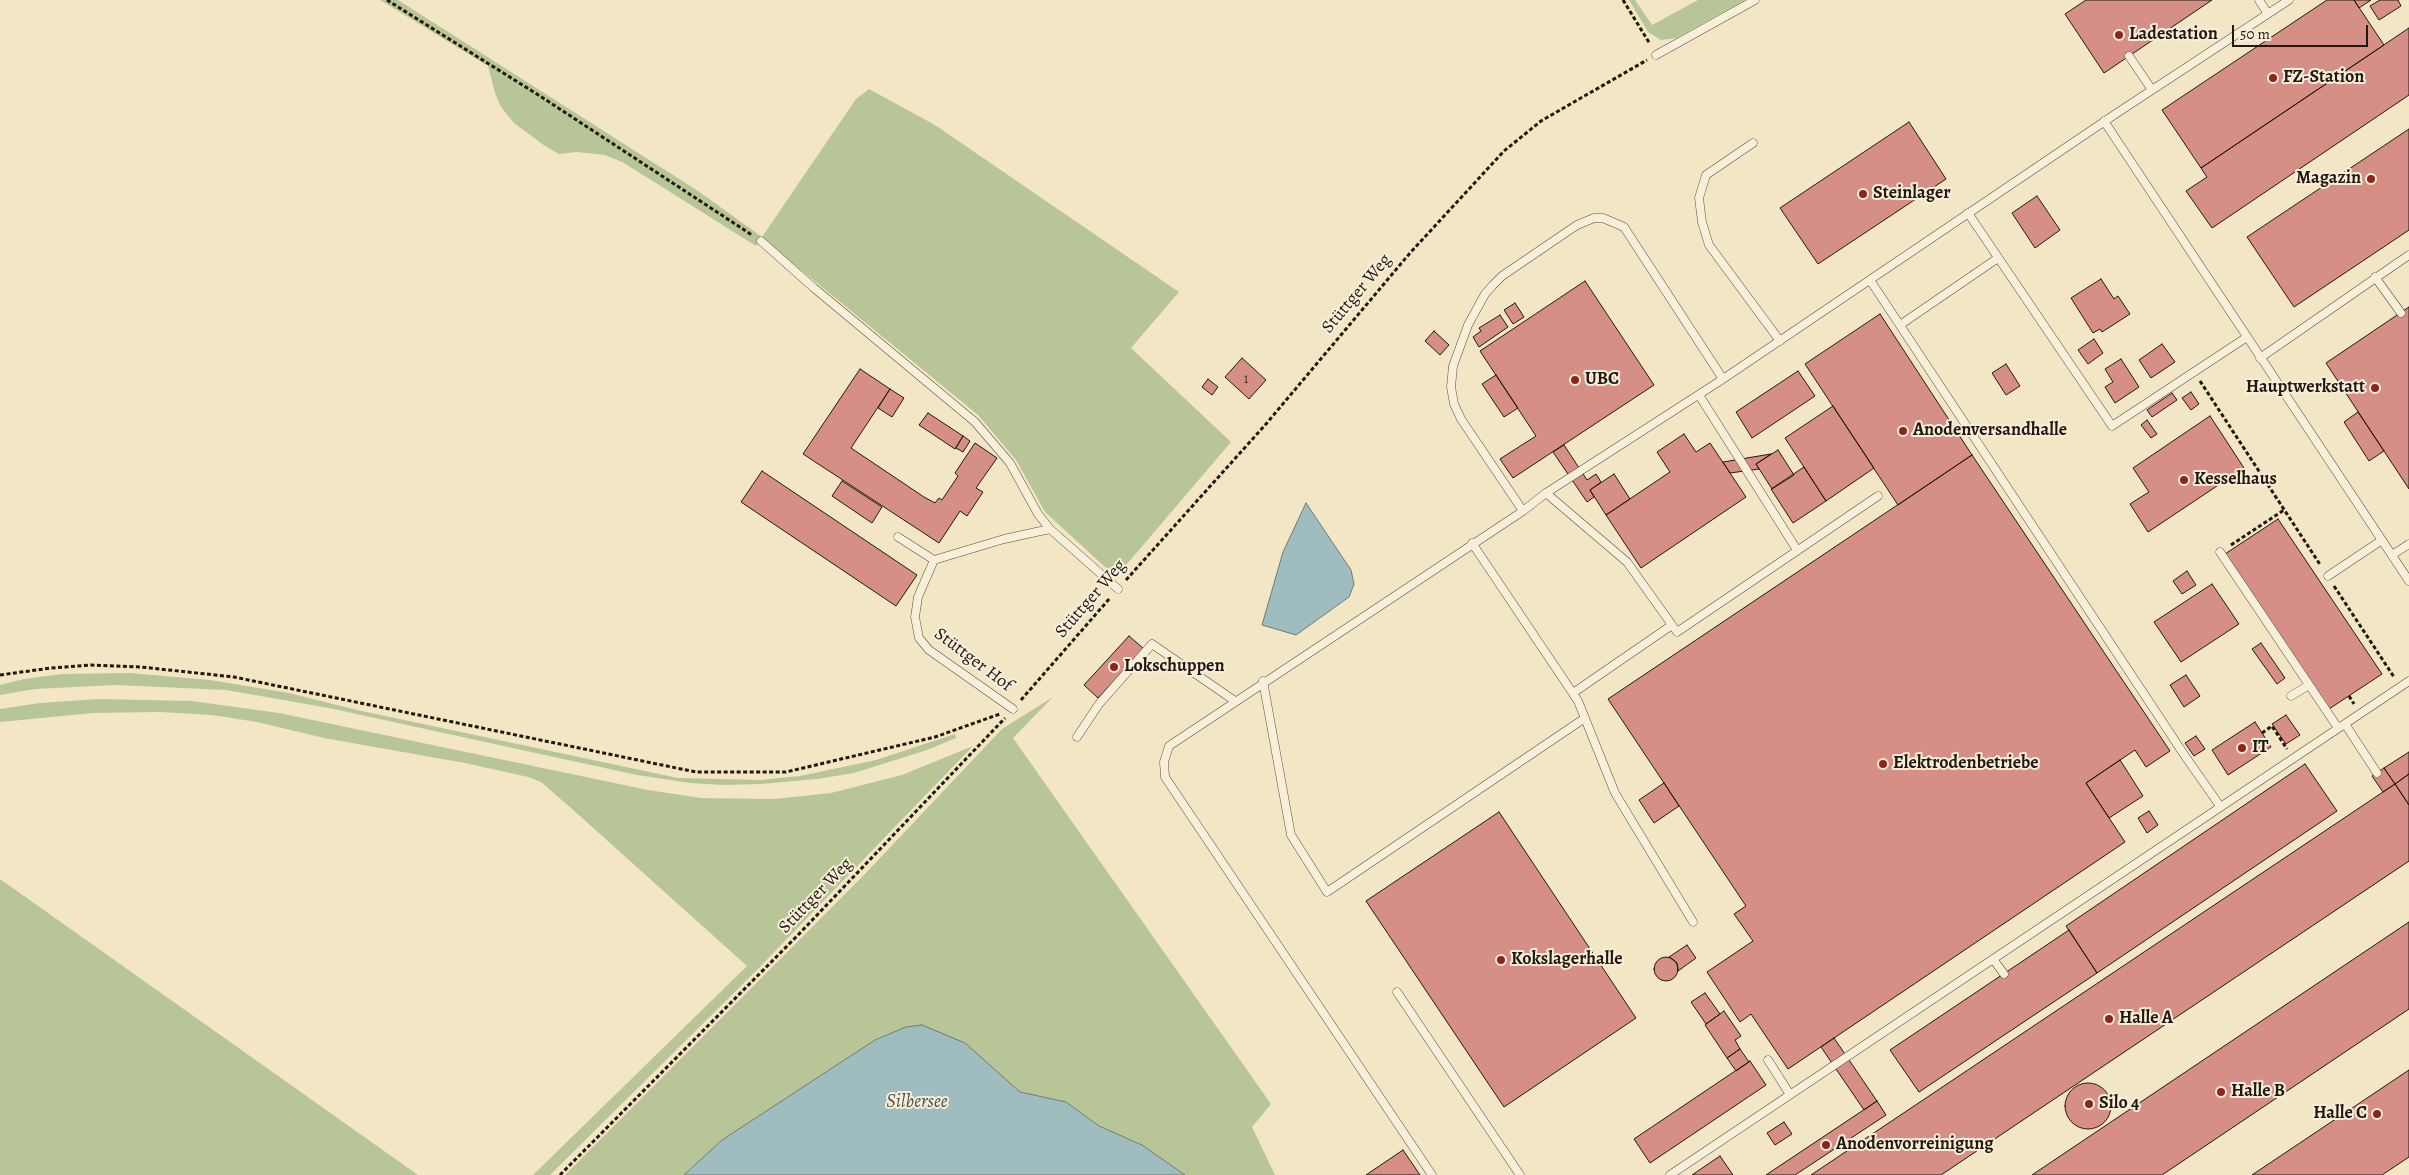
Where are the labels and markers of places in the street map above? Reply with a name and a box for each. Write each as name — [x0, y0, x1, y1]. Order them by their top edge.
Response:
place label: Ladestation — [2129, 24, 2218, 46]
marker: Ladestation — [2113, 29, 2125, 41]
place label: FZ-Station — [2283, 67, 2364, 89]
marker: FZ-Station — [2267, 72, 2279, 84]
place label: Magazin — [2296, 168, 2361, 190]
marker: Magazin — [2365, 173, 2377, 185]
place label: Steinlager — [1873, 183, 1951, 205]
marker: Steinlager — [1857, 188, 1869, 200]
place label: UBC — [1585, 369, 1619, 391]
marker: UBC — [1569, 374, 1581, 386]
place label: Hauptwerkstatt — [2246, 377, 2365, 399]
marker: Hauptwerkstatt — [2369, 382, 2381, 394]
place label: Anodenversandhalle — [1913, 420, 2067, 442]
marker: Anodenversandhalle — [1897, 425, 1909, 437]
place label: Kesselhaus — [2194, 469, 2277, 491]
marker: Kesselhaus — [2178, 474, 2190, 486]
place label: Lokschuppen — [1124, 656, 1225, 678]
marker: Lokschuppen — [1108, 661, 1120, 673]
place label: IT — [2252, 737, 2269, 759]
marker: IT — [2236, 742, 2248, 754]
place label: Elektrodenbetriebe — [1893, 753, 2039, 775]
marker: Elektrodenbetriebe — [1877, 758, 1889, 770]
place label: Kokslagerhalle — [1511, 949, 1622, 971]
marker: Kokslagerhalle — [1495, 954, 1507, 966]
place label: Halle A — [2119, 1008, 2173, 1030]
marker: Halle A — [2103, 1013, 2115, 1025]
place label: Halle B — [2231, 1081, 2285, 1103]
marker: Halle B — [2215, 1086, 2227, 1098]
place label: Silo 4 — [2099, 1093, 2139, 1115]
marker: Silo 4 — [2083, 1098, 2095, 1110]
place label: Halle C — [2313, 1103, 2367, 1125]
marker: Halle C — [2371, 1108, 2383, 1120]
place label: Anodenvorreinigung — [1836, 1134, 1993, 1156]
marker: Anodenvorreinigung — [1820, 1139, 1832, 1151]

